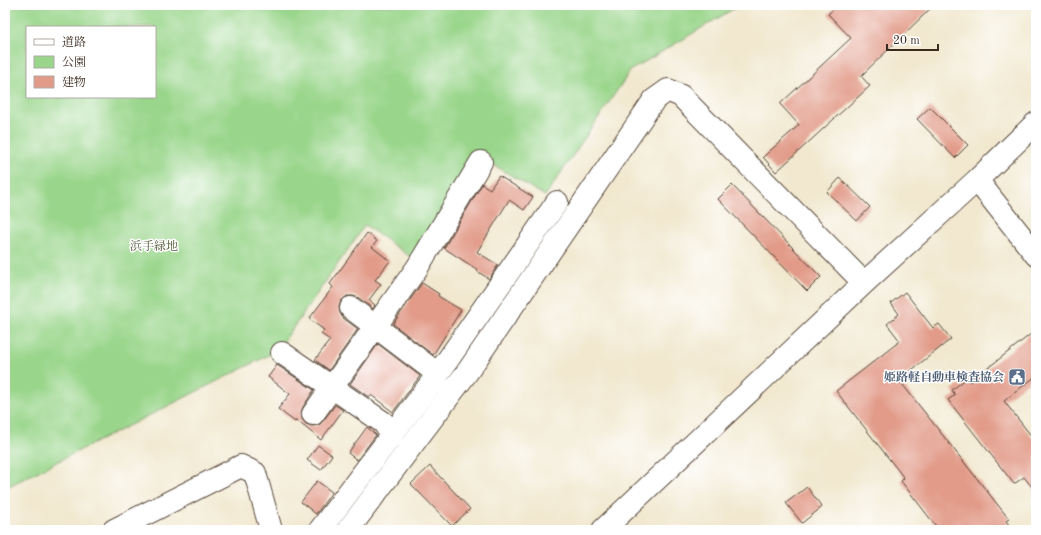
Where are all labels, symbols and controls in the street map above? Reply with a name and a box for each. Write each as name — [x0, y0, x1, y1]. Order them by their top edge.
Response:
legend — [26, 26, 156, 98]
scale bar — [887, 26, 938, 52]
text: 道路 — [62, 35, 86, 49]
text: 20 m — [893, 35, 920, 47]
text: 公園 — [62, 56, 86, 69]
text: 建物 — [62, 75, 86, 89]
park label: 浜手緑地 — [130, 239, 178, 253]
public building icon: 姫路軽自動車検査協会 — [1007, 367, 1027, 387]
place label: 姫路軽自動車検査協会 — [884, 370, 1004, 384]

